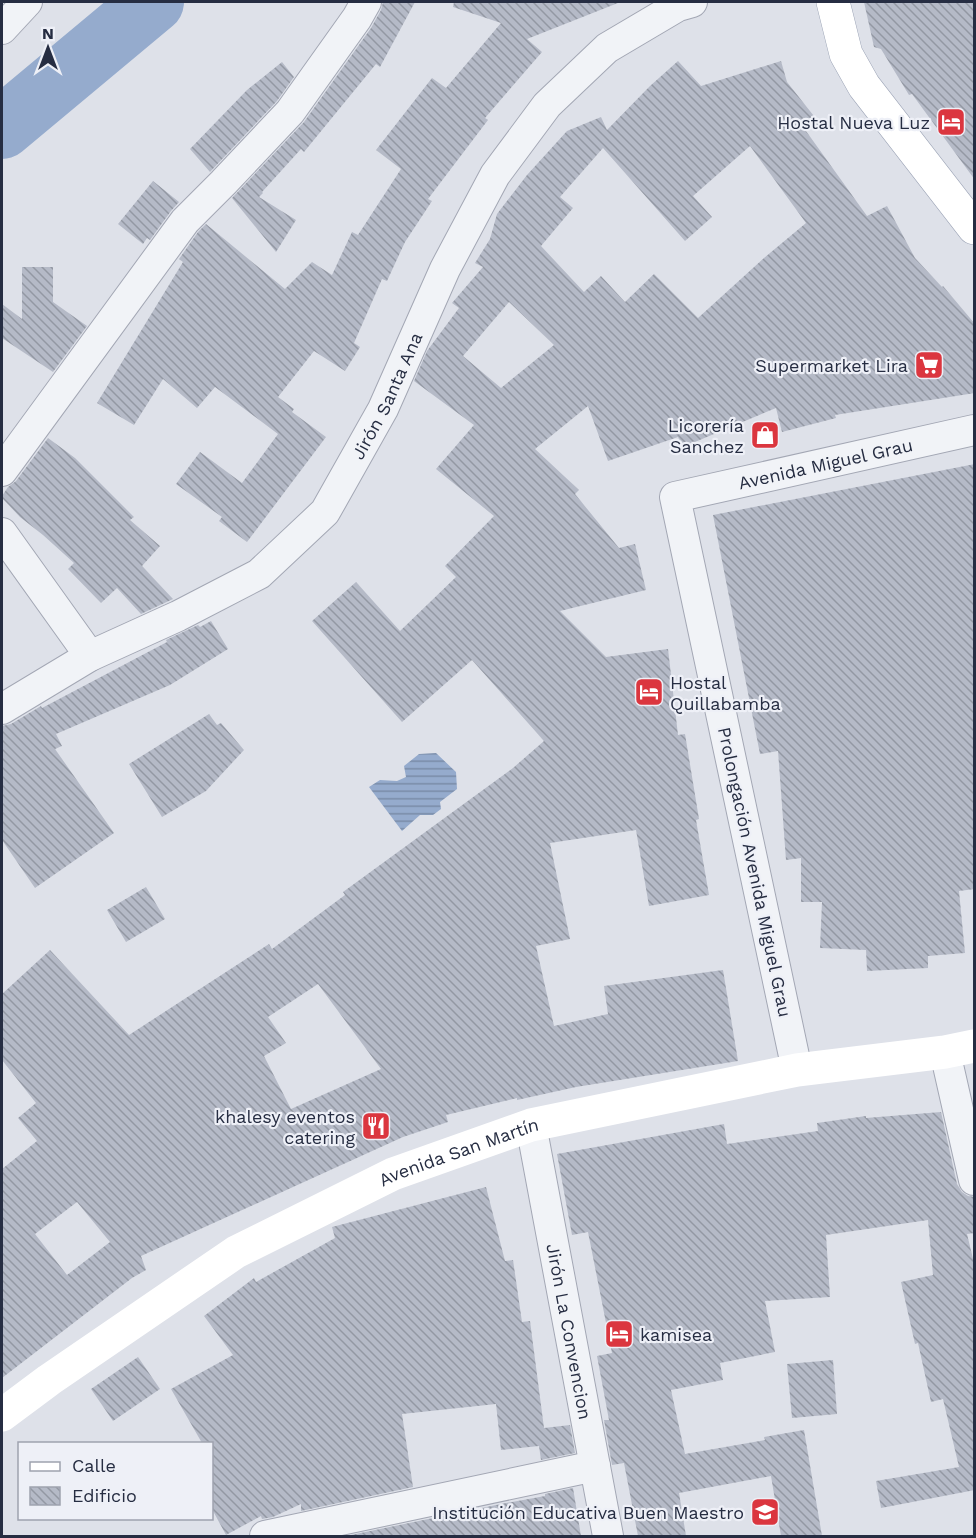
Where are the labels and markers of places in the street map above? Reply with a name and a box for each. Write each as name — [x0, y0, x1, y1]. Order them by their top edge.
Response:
hotel icon: Hostal Nueva Luz — [935, 106, 967, 138]
place label: Hostal Nueva Luz — [777, 112, 930, 133]
supermarket icon: Supermarket Lira — [913, 349, 945, 381]
place label: Supermarket Lira — [755, 355, 908, 376]
place label: Licorería Sanchez — [668, 415, 744, 457]
shop icon: Licorería Sanchez — [749, 419, 781, 451]
place label: Hostal Quillabamba — [670, 672, 781, 714]
hotel icon: Hostal Quillabamba — [633, 676, 665, 708]
place label: khalesy eventos catering — [215, 1106, 355, 1148]
restaurant icon: khalesy eventos catering — [360, 1110, 392, 1142]
hotel icon: kamisea — [603, 1318, 635, 1350]
place label: kamisea — [640, 1324, 712, 1345]
school or university icon: Institución Educativa Buen Maestro — [749, 1496, 781, 1528]
place label: Institución Educativa Buen Maestro — [432, 1502, 744, 1523]

